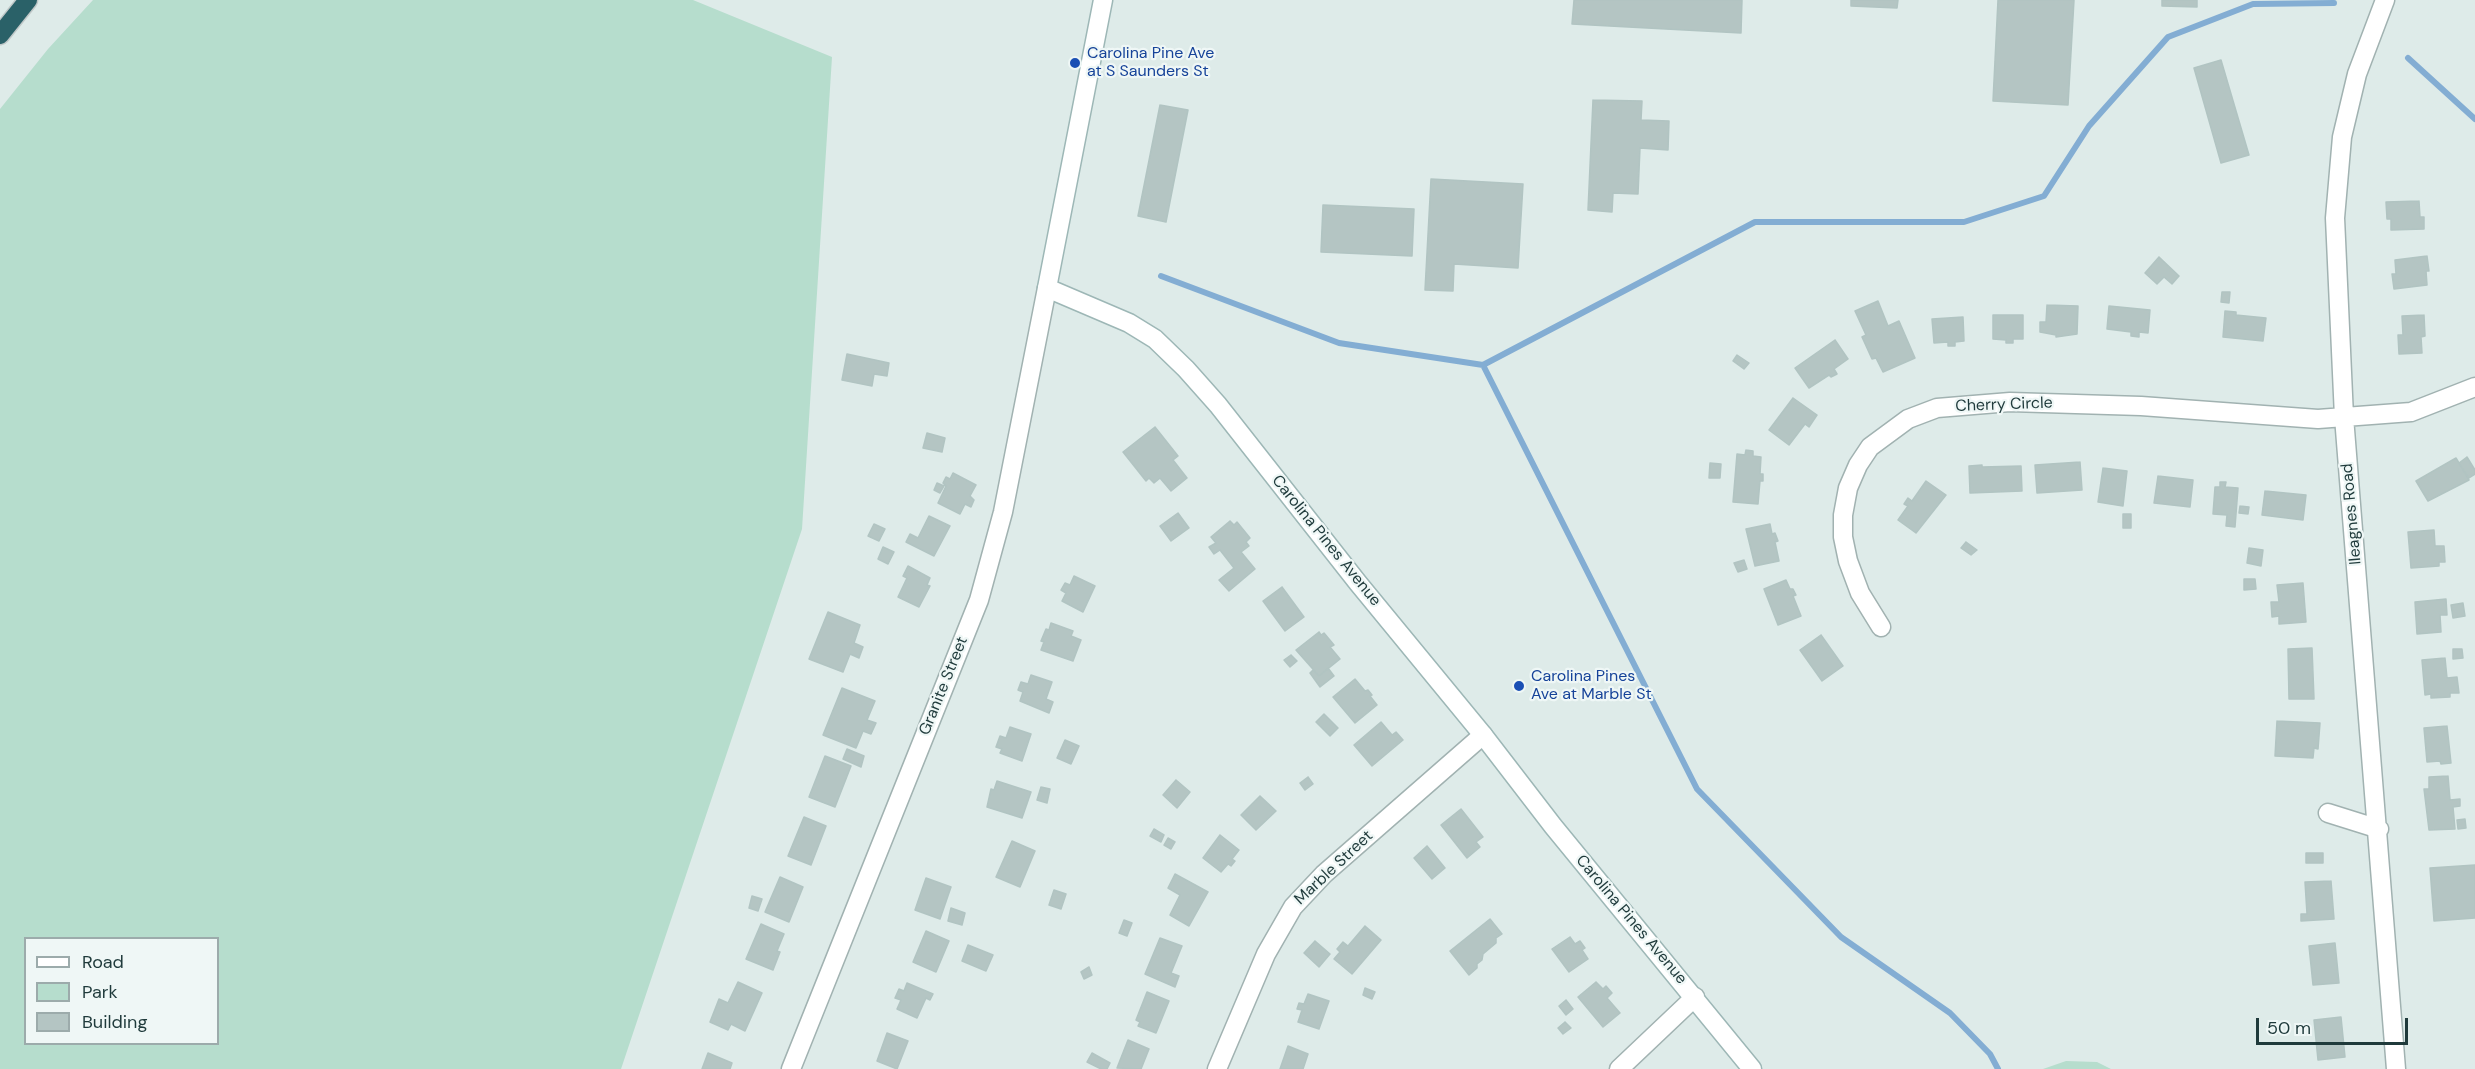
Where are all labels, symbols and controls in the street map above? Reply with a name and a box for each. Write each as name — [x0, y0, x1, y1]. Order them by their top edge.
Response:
place label: Carolina Pine Ave at S Saunders St — [1087, 44, 1214, 82]
marker: Carolina Pine Ave at S Saunders St — [1068, 56, 1082, 70]
street label: Cherry Circle — [1955, 394, 2053, 416]
street label: Ileagnes Road — [2338, 462, 2366, 566]
street label: Carolina Pines Avenue — [1267, 472, 1385, 610]
street label: Granite Street — [916, 634, 972, 738]
place label: Carolina Pines Ave at Marble St — [1531, 667, 1652, 705]
marker: Carolina Pines Ave at Marble St — [1512, 679, 1526, 693]
street label: Marble Street — [1291, 827, 1377, 909]
street label: Carolina Pines Avenue — [1571, 851, 1691, 989]
legend — [24, 937, 219, 1045]
text: Road — [82, 950, 124, 974]
text: Park — [82, 980, 118, 1004]
scale bar — [2259, 1006, 2410, 1044]
text: Building — [82, 1010, 147, 1034]
text: 50 m — [2267, 1016, 2311, 1040]

